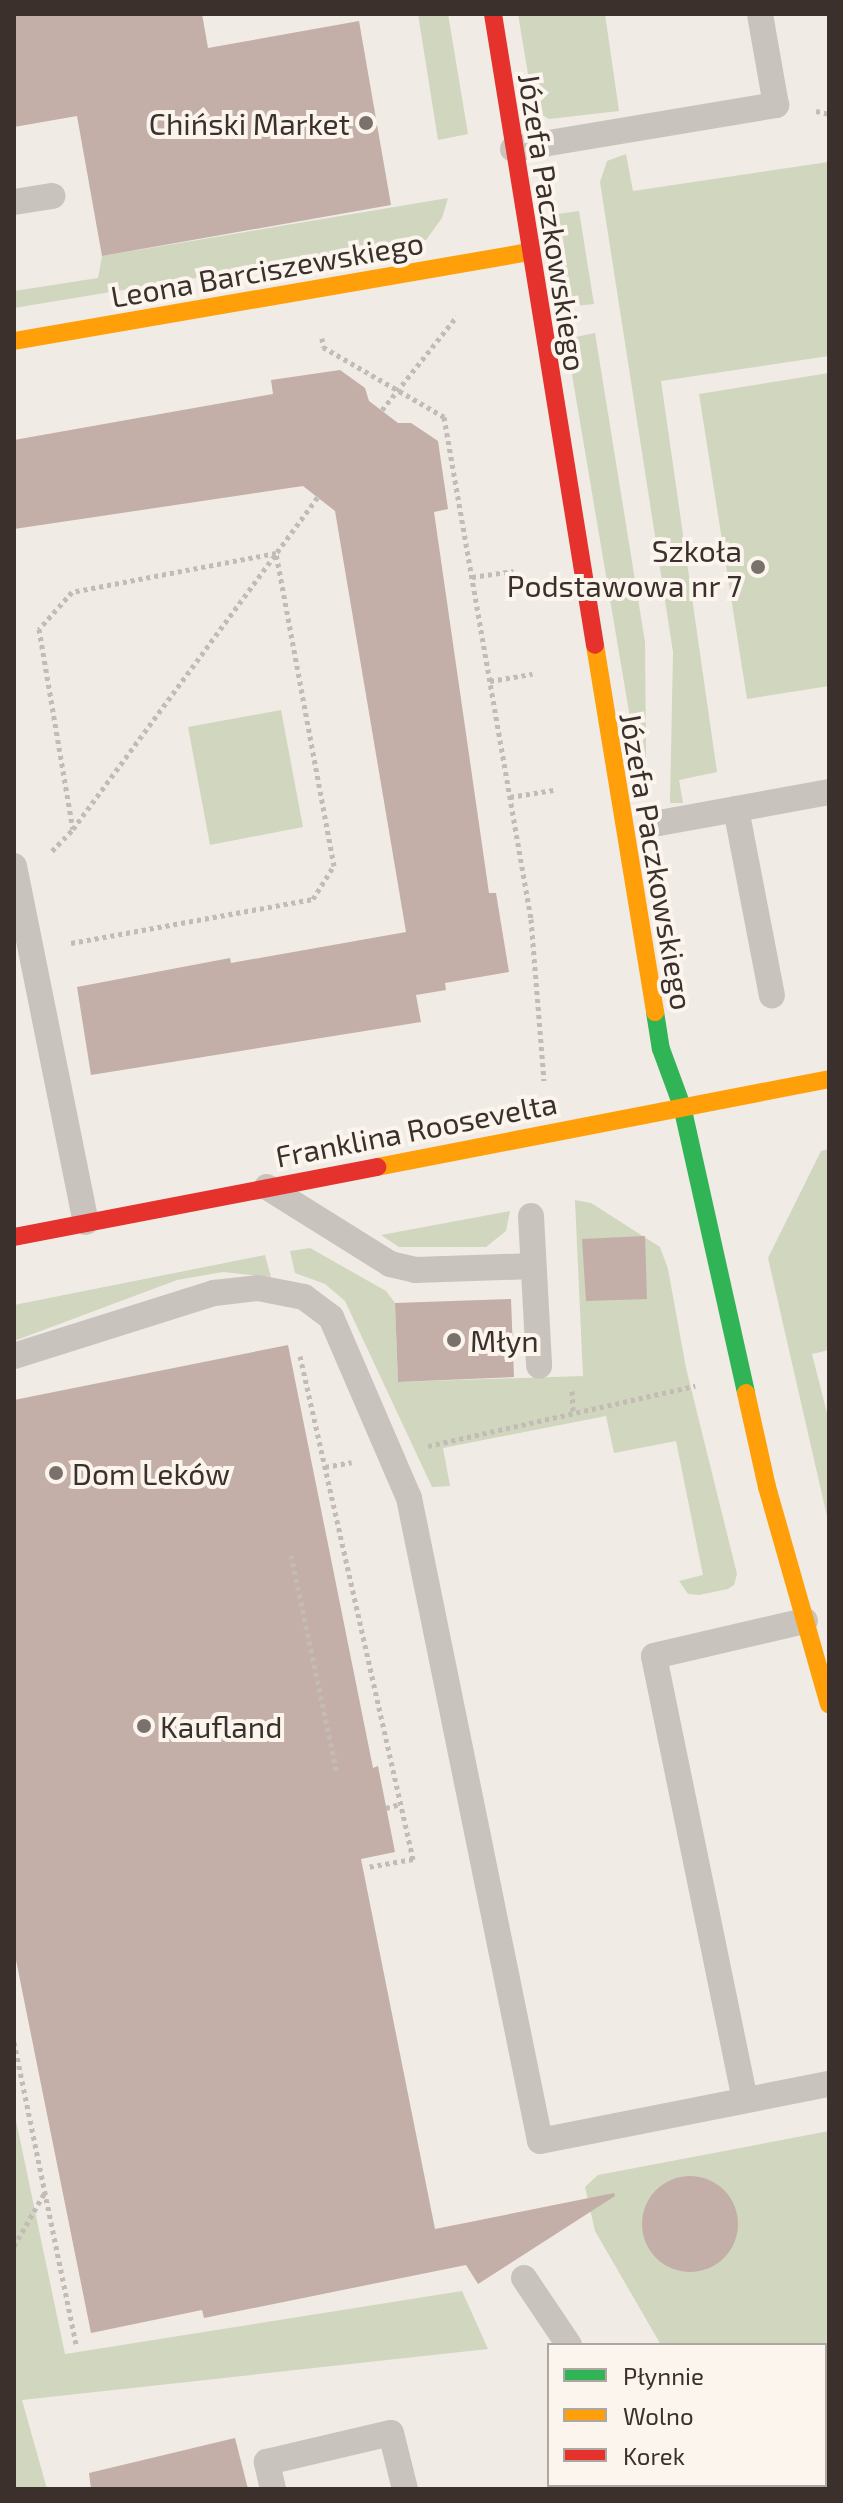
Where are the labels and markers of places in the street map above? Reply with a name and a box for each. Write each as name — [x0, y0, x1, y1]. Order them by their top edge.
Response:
place label: Chiński Market — [149, 105, 350, 141]
marker: Chiński Market — [357, 114, 375, 132]
place label: Szkoła Podstawowa nr 7 — [506, 532, 742, 602]
marker: Szkoła Podstawowa nr 7 — [749, 558, 767, 576]
place label: Młyn — [470, 1322, 539, 1358]
marker: Młyn — [445, 1331, 463, 1349]
place label: Dom Leków — [72, 1455, 230, 1491]
marker: Dom Leków — [47, 1464, 65, 1482]
place label: Kaufland — [160, 1708, 282, 1744]
marker: Kaufland — [135, 1717, 153, 1735]

